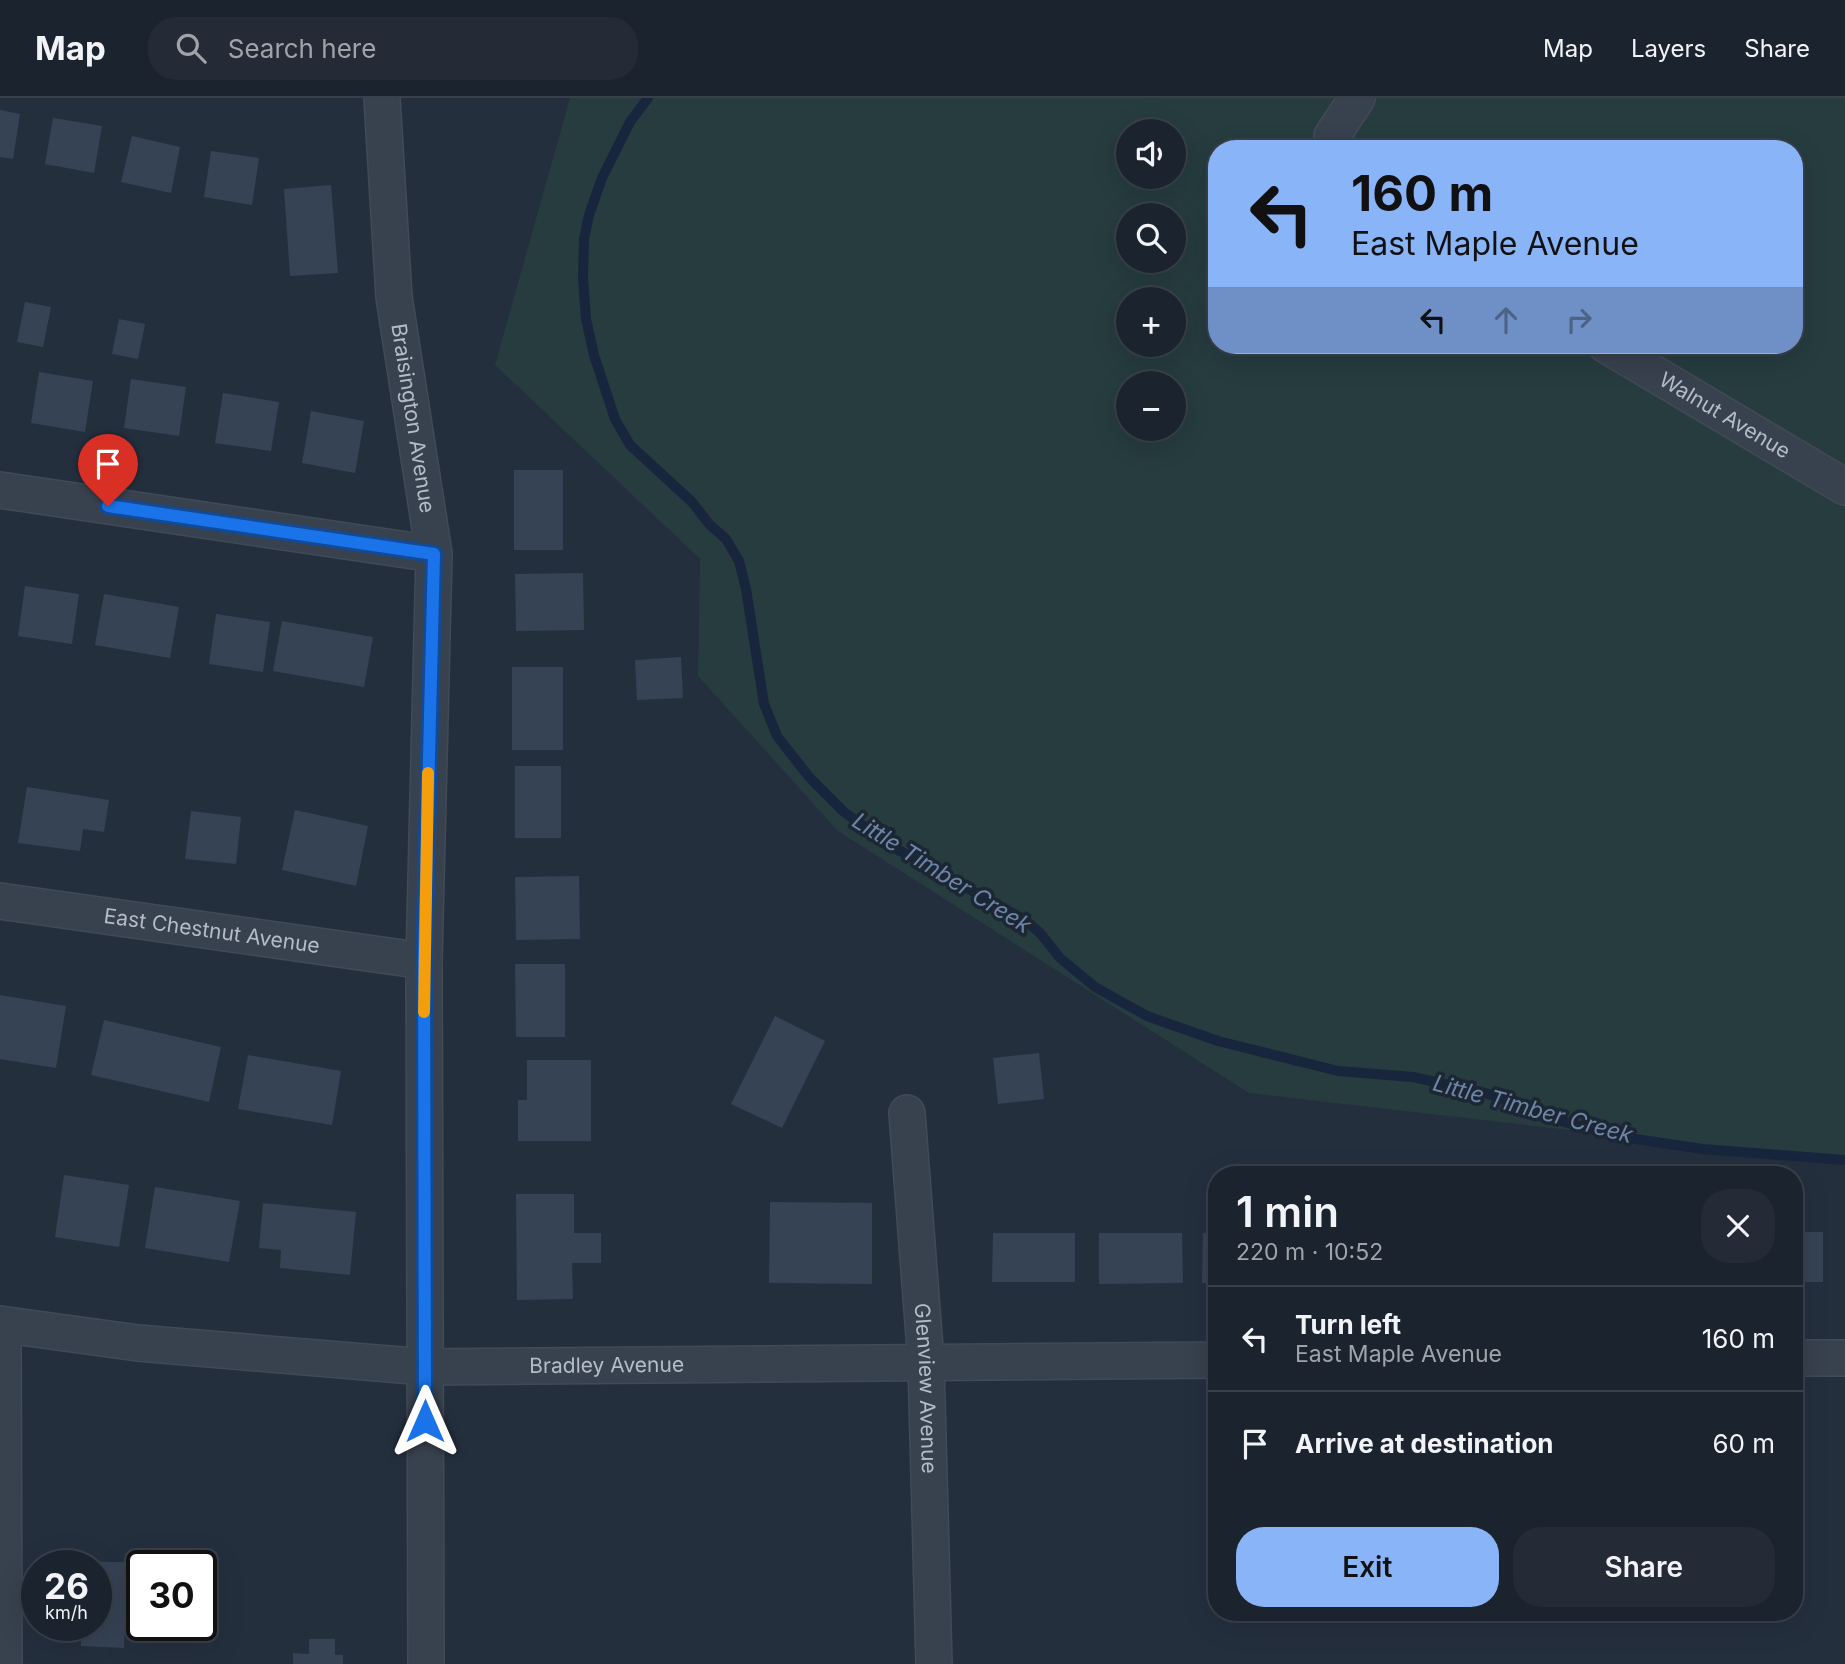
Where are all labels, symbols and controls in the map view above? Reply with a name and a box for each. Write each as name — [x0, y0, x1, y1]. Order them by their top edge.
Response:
search box — [148, 17, 638, 80]
text: Map — [35, 28, 106, 68]
icon: search — [172, 29, 210, 67]
text: Search here — [228, 33, 376, 64]
text: Map — [1543, 34, 1593, 63]
text: Layers — [1631, 34, 1706, 63]
text: Share — [1744, 34, 1810, 63]
map controls — [1116, 119, 1186, 441]
button: sound — [1116, 119, 1186, 189]
text: 160 m — [1351, 164, 1493, 223]
icon: left — [1236, 168, 1327, 259]
button: search — [1116, 203, 1186, 273]
text: East Maple Avenue — [1351, 224, 1639, 263]
button: + — [1116, 287, 1186, 357]
icon: left — [1414, 301, 1452, 339]
icon: ahead — [1487, 301, 1525, 339]
icon: right — [1560, 301, 1598, 339]
street label: Braisington Avenue — [386, 322, 440, 515]
street label: Walnut Avenue — [1655, 367, 1795, 464]
button: − — [1116, 371, 1186, 441]
pin — [78, 434, 138, 506]
icon: arrive — [89, 445, 127, 483]
water label: Little Timber Creek — [847, 807, 1037, 940]
street label: East Chestnut Avenue — [102, 903, 322, 958]
water label: Little Timber Creek — [1430, 1069, 1636, 1149]
text: 1 min — [1236, 1186, 1339, 1237]
button: close — [1701, 1189, 1775, 1263]
text: 220 m · 10:52 — [1236, 1238, 1383, 1266]
street label: Glenview Avenue — [910, 1302, 942, 1474]
text: Turn left — [1295, 1309, 1401, 1340]
icon: left — [1236, 1320, 1274, 1358]
text: 160 m — [1702, 1323, 1775, 1354]
text: East Maple Avenue — [1295, 1340, 1502, 1368]
street label: Bradley Avenue — [529, 1352, 684, 1378]
position arrow — [388, 1384, 462, 1458]
icon: arrive — [1236, 1425, 1274, 1463]
text: Arrive at destination — [1295, 1428, 1554, 1459]
text: 60 m — [1712, 1428, 1775, 1459]
button: Exit — [1236, 1527, 1499, 1607]
button: Share — [1513, 1527, 1775, 1607]
speed limit sign: 30 — [126, 1550, 217, 1641]
text: 26 — [44, 1565, 89, 1607]
text: km/h — [45, 1602, 88, 1623]

